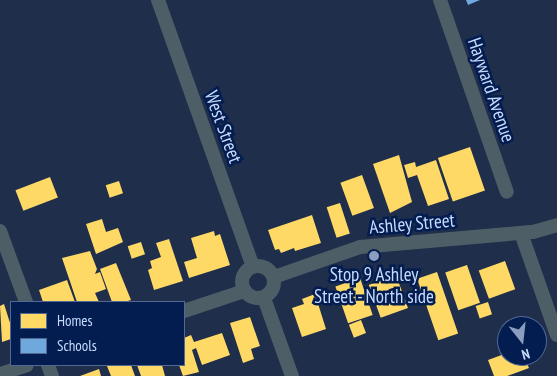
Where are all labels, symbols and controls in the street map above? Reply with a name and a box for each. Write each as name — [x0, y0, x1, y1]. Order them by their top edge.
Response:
street label: Hayward Avenue — [462, 35, 520, 145]
street label: West Street — [199, 88, 247, 166]
street label: Ashley Street — [368, 209, 456, 239]
marker: Stop 9 Ashley Street - North side — [368, 250, 380, 262]
place label: Stop 9 Ashley Street - North side — [313, 264, 435, 308]
legend — [10, 301, 185, 366]
text: Homes — [57, 311, 93, 330]
north arrow — [497, 316, 547, 366]
text: Schools — [57, 336, 97, 355]
text: N — [520, 345, 532, 364]

